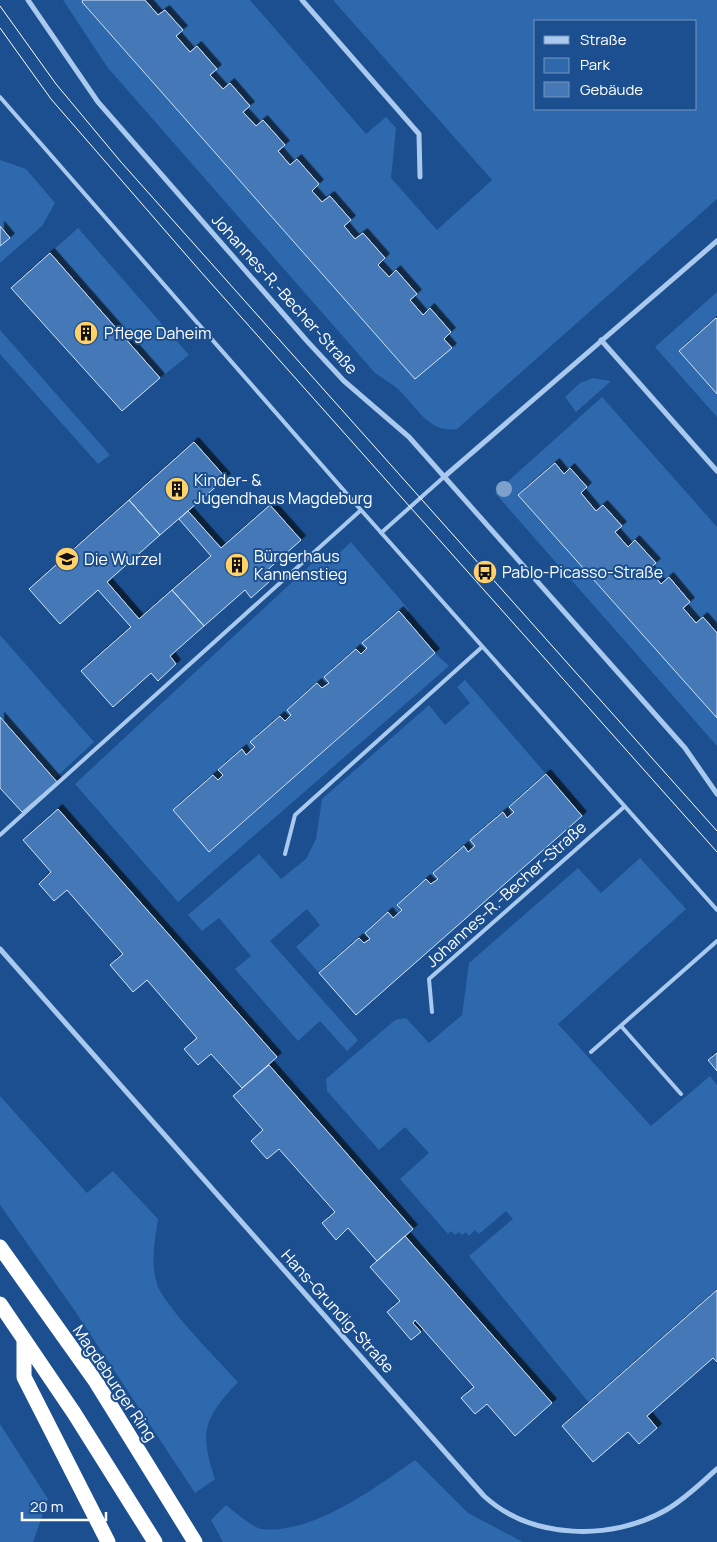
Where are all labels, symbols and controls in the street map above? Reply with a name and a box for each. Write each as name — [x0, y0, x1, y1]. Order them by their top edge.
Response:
legend — [534, 20, 697, 110]
text: Straße — [580, 29, 627, 50]
text: Park — [580, 54, 610, 75]
text: Gebäude — [580, 79, 643, 100]
street label: Johannes-R.-Becher-Straße — [207, 209, 363, 379]
building icon: Pflege Daheim — [73, 320, 99, 346]
place label: Pflege Daheim — [104, 322, 211, 344]
place label: Kinder- & Jugendhaus Magdeburg — [194, 469, 372, 509]
building icon: Kinder- & Jugendhaus Magdeburg — [164, 476, 190, 502]
place label: Bürgerhaus Kannenstieg — [254, 545, 347, 585]
school or university icon: Die Wurzel — [54, 546, 80, 572]
place label: Die Wurzel — [84, 548, 162, 570]
building icon: Bürgerhaus Kannenstieg — [224, 552, 250, 578]
bus stop icon: Pablo-Picasso-Straße — [472, 559, 498, 585]
place label: Pablo-Picasso-Straße — [502, 561, 663, 583]
street label: Johannes-R.-Becher-Straße — [421, 816, 591, 972]
street label: Hans-Grundig-Straße — [276, 1244, 400, 1378]
street label: Magdeburger Ring — [68, 1321, 162, 1445]
scale bar — [22, 1490, 106, 1522]
text: 20 m — [30, 1496, 63, 1517]

